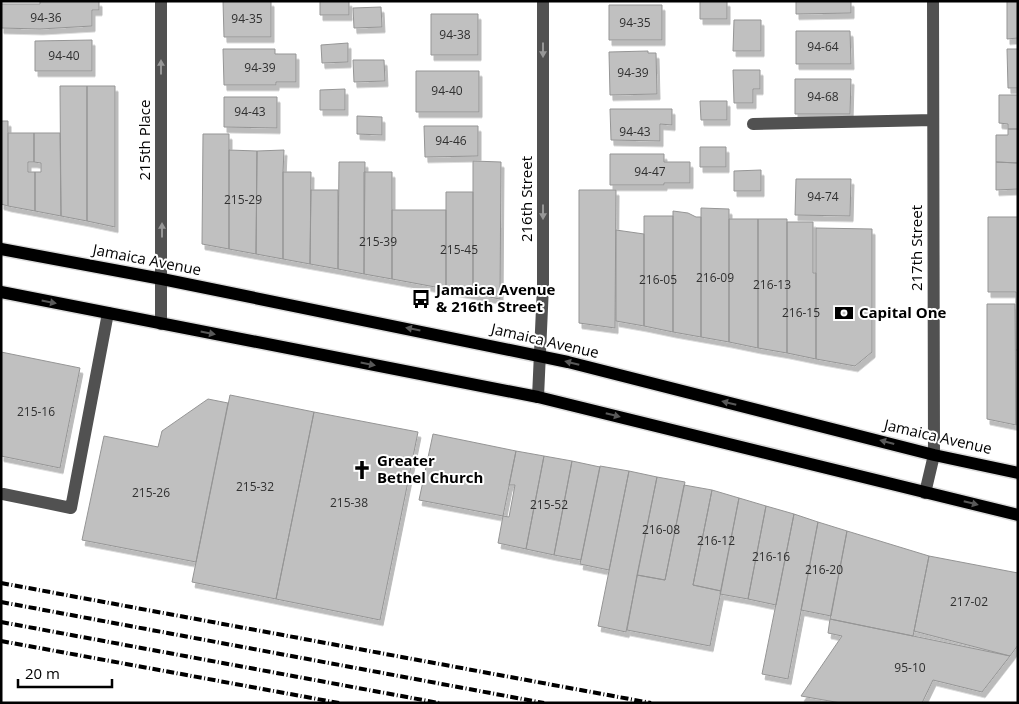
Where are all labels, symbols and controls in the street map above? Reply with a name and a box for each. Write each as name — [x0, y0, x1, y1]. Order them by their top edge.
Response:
house number: 94-36 — [30, 9, 62, 26]
house number: 94-35 — [231, 10, 263, 27]
house number: 94-35 — [619, 14, 651, 31]
house number: 94-38 — [439, 26, 471, 43]
house number: 94-64 — [807, 38, 839, 55]
one-way arrow — [539, 42, 547, 58]
house number: 94-40 — [48, 47, 80, 64]
one-way arrow — [157, 59, 165, 75]
house number: 94-39 — [244, 59, 276, 76]
house number: 94-39 — [617, 64, 649, 81]
house number: 94-40 — [431, 82, 463, 99]
house number: 94-68 — [807, 88, 839, 105]
street label: 215th Place — [134, 100, 154, 180]
house number: 94-43 — [234, 103, 266, 120]
house number: 94-43 — [619, 123, 651, 140]
house number: 94-46 — [435, 132, 467, 149]
street label: 216th Street — [516, 156, 536, 242]
house number: 94-47 — [634, 163, 666, 180]
house number: 94-74 — [807, 188, 839, 205]
house number: 215-29 — [224, 191, 262, 208]
one-way arrow — [539, 205, 547, 221]
street label: 217th Street — [906, 205, 926, 291]
one-way arrow — [158, 222, 166, 238]
house number: 215-39 — [359, 233, 397, 250]
street label: Jamaica Avenue — [89, 238, 203, 279]
house number: 215-45 — [440, 241, 478, 258]
house number: 216-09 — [696, 269, 734, 286]
house number: 216-05 — [639, 271, 677, 288]
house number: 216-13 — [753, 276, 791, 293]
place label: Jamaica Avenue & 216th Street — [434, 279, 556, 316]
bus stop icon: Jamaica Avenue & 216th Street — [410, 288, 432, 310]
one-way arrow — [41, 298, 57, 306]
bank icon: Capital One — [833, 302, 855, 324]
place label: Capital One — [859, 302, 947, 322]
house number: 216-15 — [782, 304, 820, 321]
street label: Jamaica Avenue — [487, 317, 601, 362]
one-way arrow — [405, 324, 421, 332]
one-way arrow — [201, 330, 217, 338]
one-way arrow — [564, 358, 579, 366]
one-way arrow — [360, 360, 376, 368]
one-way arrow — [722, 398, 737, 406]
house number: 215-16 — [17, 403, 55, 420]
one-way arrow — [605, 412, 620, 420]
street label: Jamaica Avenue — [880, 413, 994, 458]
one-way arrow — [879, 438, 894, 446]
place label: Greater Bethel Church — [377, 450, 483, 487]
church icon: Greater Bethel Church — [351, 459, 373, 481]
house number: 215-32 — [236, 478, 274, 495]
house number: 215-26 — [132, 484, 170, 501]
house number: 215-38 — [330, 494, 368, 511]
house number: 215-52 — [530, 496, 568, 513]
one-way arrow — [964, 499, 979, 507]
house number: 216-08 — [642, 521, 680, 538]
house number: 216-12 — [697, 532, 735, 549]
house number: 216-16 — [752, 548, 790, 565]
house number: 216-20 — [805, 561, 843, 578]
house number: 217-02 — [950, 593, 988, 610]
scale bar — [18, 656, 111, 688]
house number: 95-10 — [894, 659, 926, 676]
text: 20 m — [25, 663, 60, 683]

